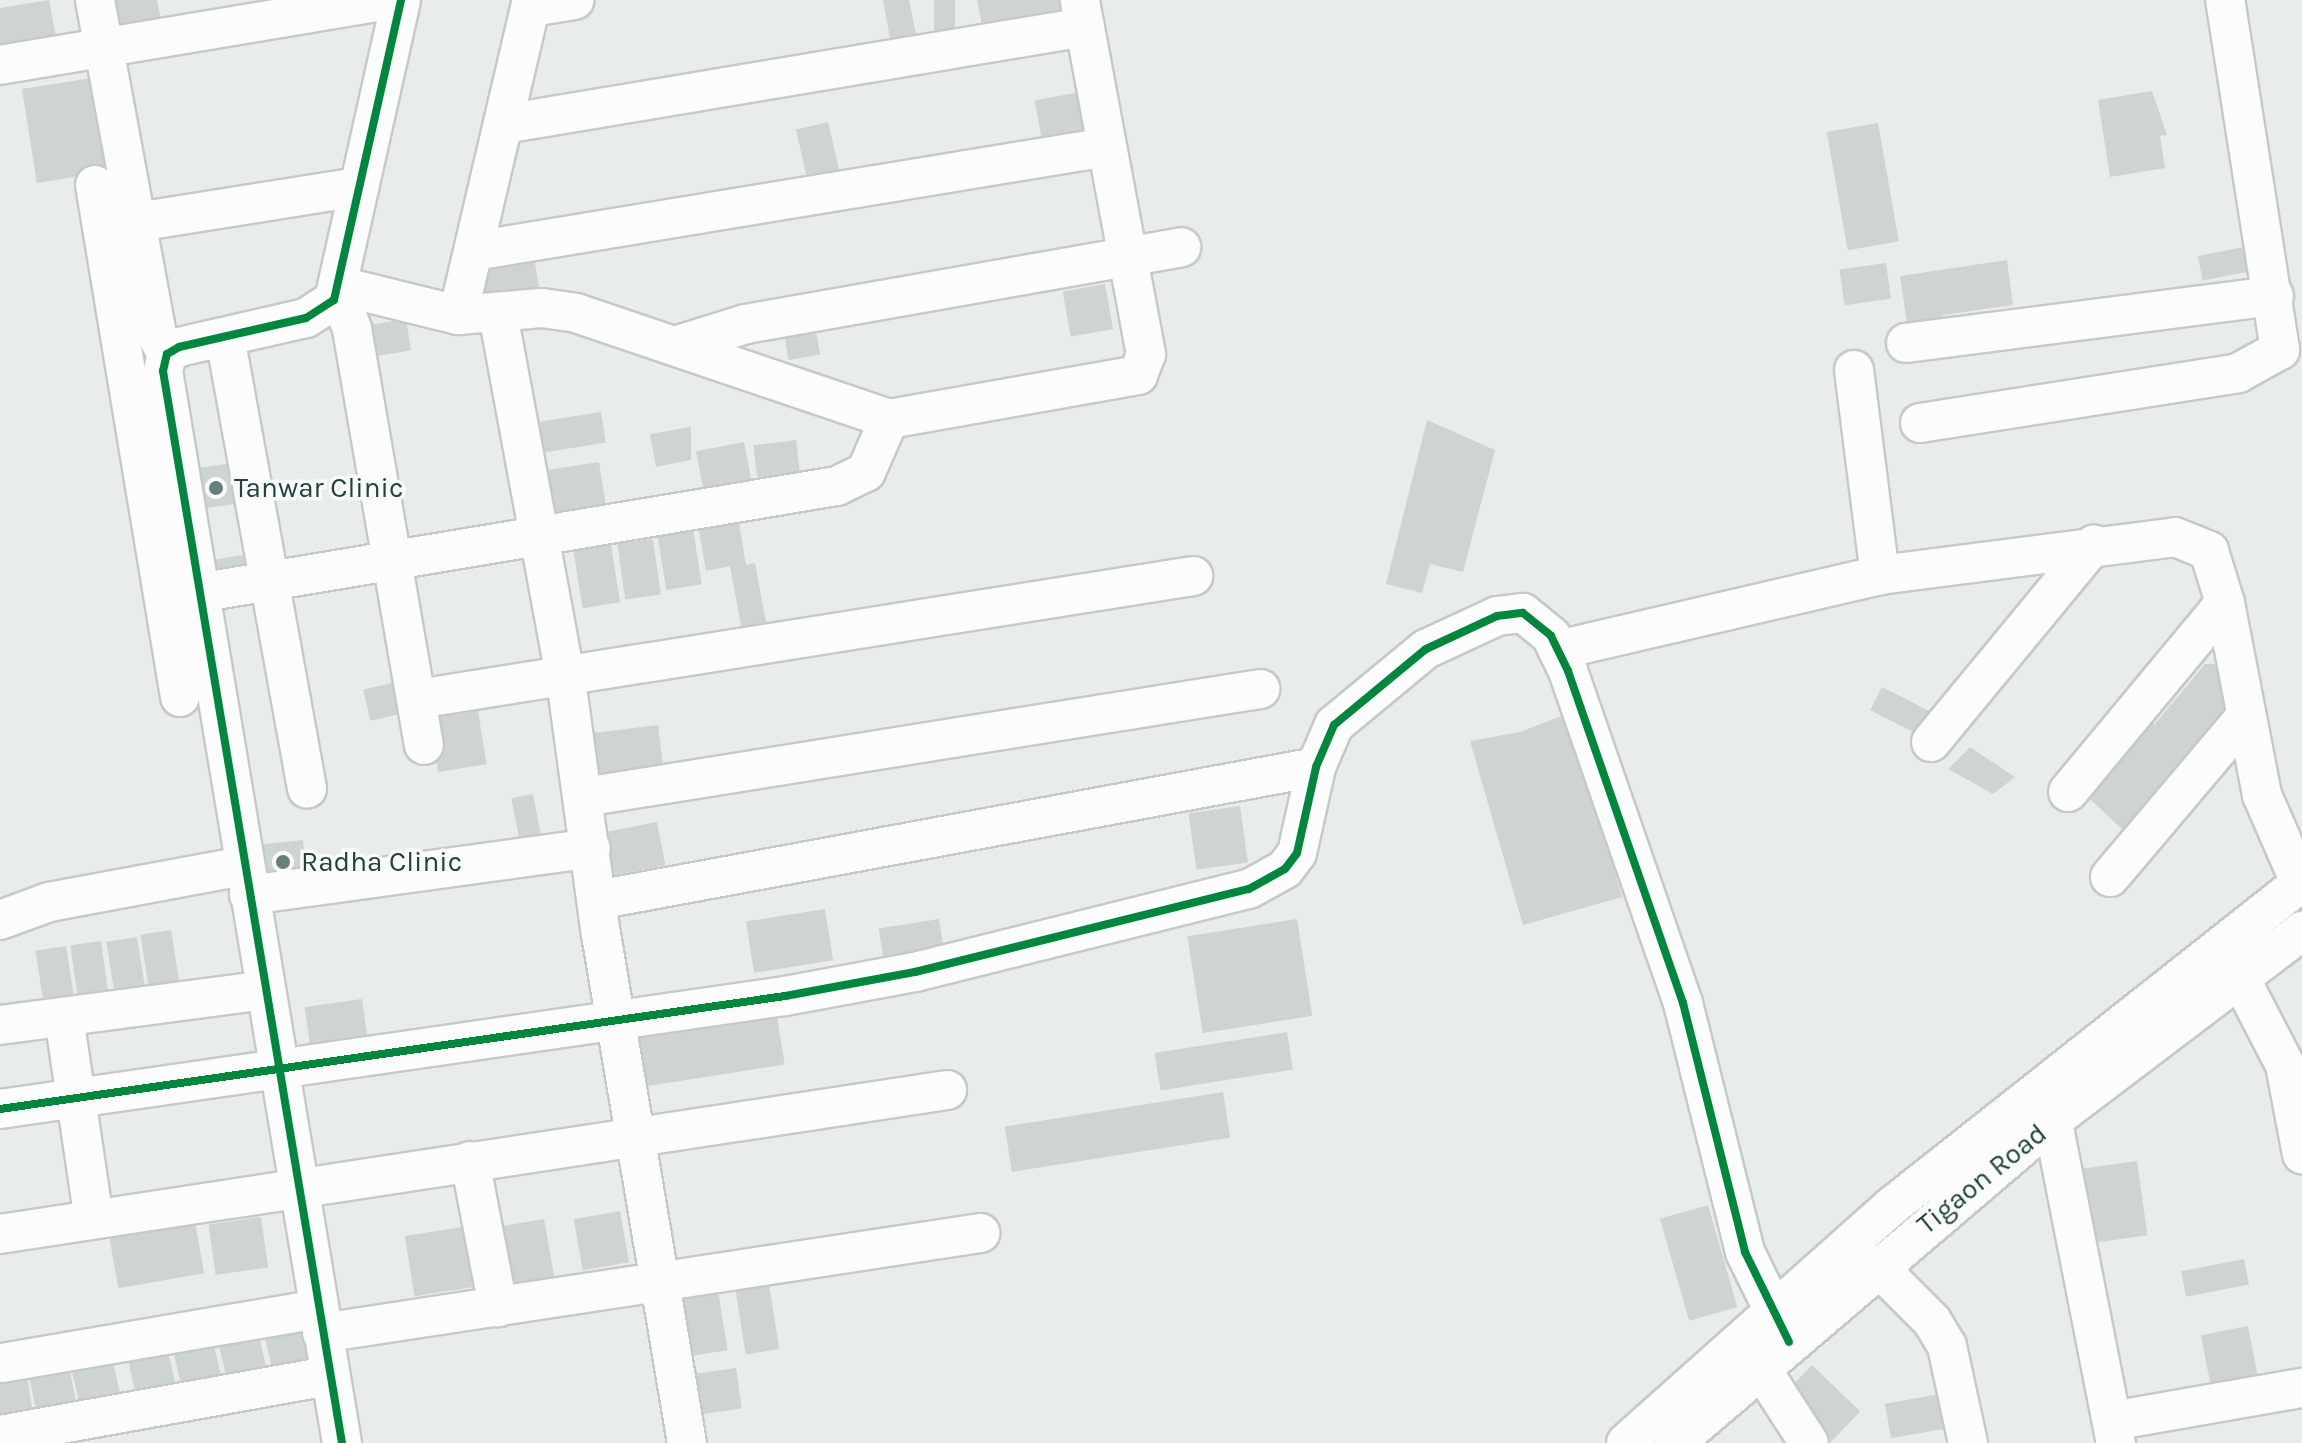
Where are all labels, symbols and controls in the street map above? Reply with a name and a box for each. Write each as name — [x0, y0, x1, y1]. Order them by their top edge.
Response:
place label: Tanwar Clinic — [234, 471, 403, 505]
marker: Tanwar Clinic — [205, 477, 227, 499]
place label: Radha Clinic — [301, 845, 462, 879]
marker: Radha Clinic — [272, 851, 294, 873]
street label: Tigaon Road — [1910, 1117, 2054, 1241]

